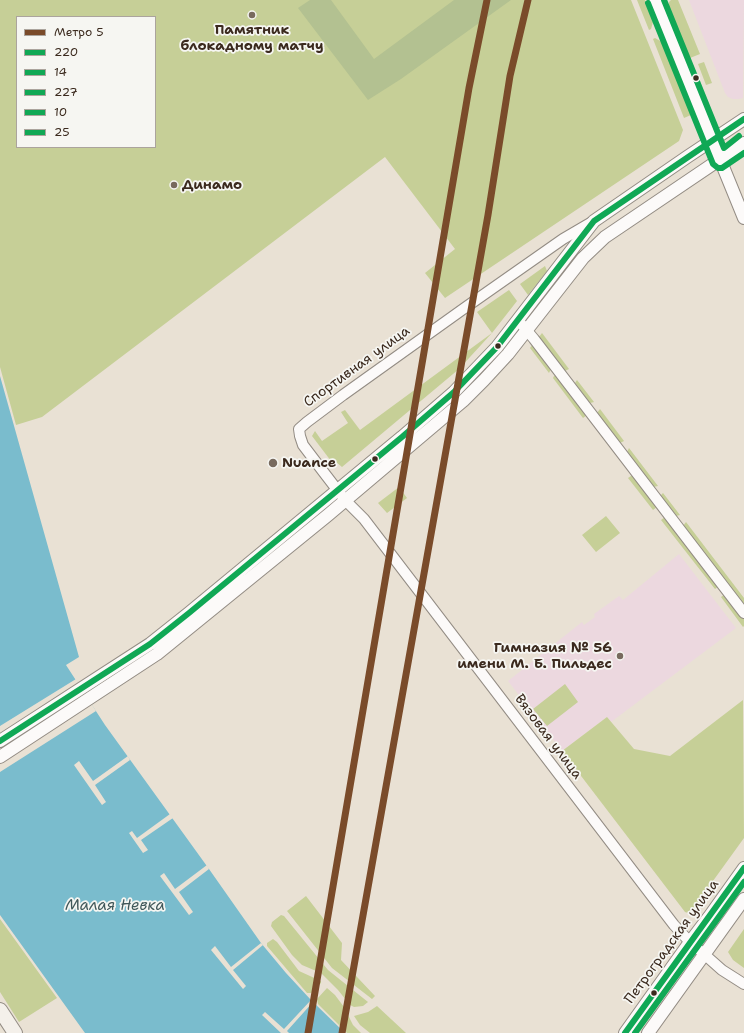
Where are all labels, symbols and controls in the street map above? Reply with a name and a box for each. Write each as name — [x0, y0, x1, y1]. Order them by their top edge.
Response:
marker: Памятник блокадному матчу — [247, 10, 257, 20]
legend — [16, 16, 156, 148]
place label: Памятник блокадному матчу — [181, 22, 323, 54]
text: Метро 5 — [54, 24, 104, 40]
text: 220 — [54, 44, 78, 60]
text: 14 — [54, 64, 67, 80]
unlabelled marker — [691, 73, 701, 83]
text: 227 — [54, 84, 78, 100]
text: 10 — [54, 104, 67, 120]
text: 25 — [54, 124, 70, 140]
place label: Динамо — [182, 177, 242, 193]
marker: Динамо — [169, 180, 179, 190]
street label: Спортивная улица — [301, 323, 413, 411]
unlabelled marker — [493, 341, 503, 351]
unlabelled marker — [370, 454, 380, 464]
place label: Nuance — [282, 455, 336, 471]
marker: Nuance — [267, 457, 279, 469]
place label: Гимназия № 56 имени М. Б. Пильдес — [457, 640, 612, 672]
marker: Гимназия № 56 имени М. Б. Пильдес — [615, 651, 625, 661]
street label: Вязовая улица — [511, 691, 585, 783]
street label: Петроградская улица — [621, 877, 723, 1007]
water label: Малая Невка — [65, 897, 165, 915]
unlabelled marker — [649, 988, 659, 998]

